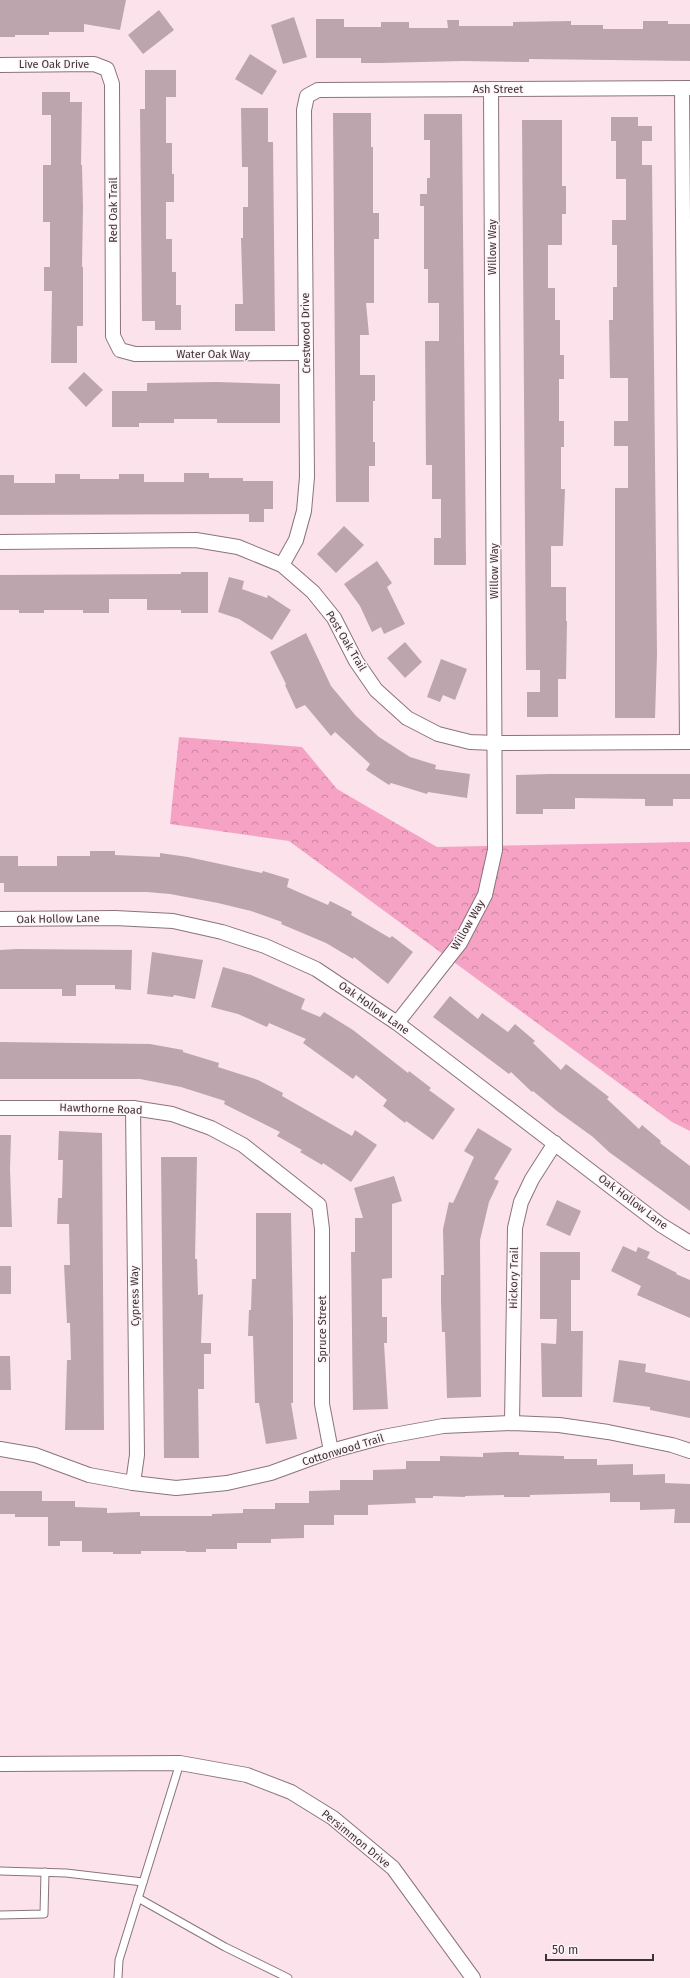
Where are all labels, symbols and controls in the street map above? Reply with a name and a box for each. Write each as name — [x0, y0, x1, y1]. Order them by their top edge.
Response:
street label: Live Oak Drive — [19, 58, 89, 71]
street label: Ash Street — [473, 83, 523, 96]
street label: Red Oak Trail — [107, 177, 120, 243]
street label: Willow Way — [486, 219, 499, 275]
street label: Crestwood Drive — [299, 292, 313, 374]
street label: Water Oak Way — [176, 348, 250, 361]
street label: Willow Way — [488, 543, 501, 599]
street label: Post Oak Trail — [323, 608, 369, 674]
street label: Willow Way — [448, 897, 488, 952]
street label: Oak Hollow Lane — [16, 912, 100, 926]
street label: Oak Hollow Lane — [336, 979, 412, 1037]
street label: Hawthorne Road — [59, 1101, 143, 1117]
street label: Oak Hollow Lane — [596, 1172, 670, 1232]
street label: Hickory Trail — [507, 1247, 521, 1309]
street label: Cypress Way — [128, 1265, 142, 1326]
street label: Spruce Street — [316, 1295, 329, 1362]
street label: Cottonwood Trail — [301, 1431, 385, 1469]
street label: Persimmon Drive — [319, 1807, 393, 1871]
scale bar — [546, 1936, 653, 1962]
text: 50 m — [552, 1943, 578, 1957]

